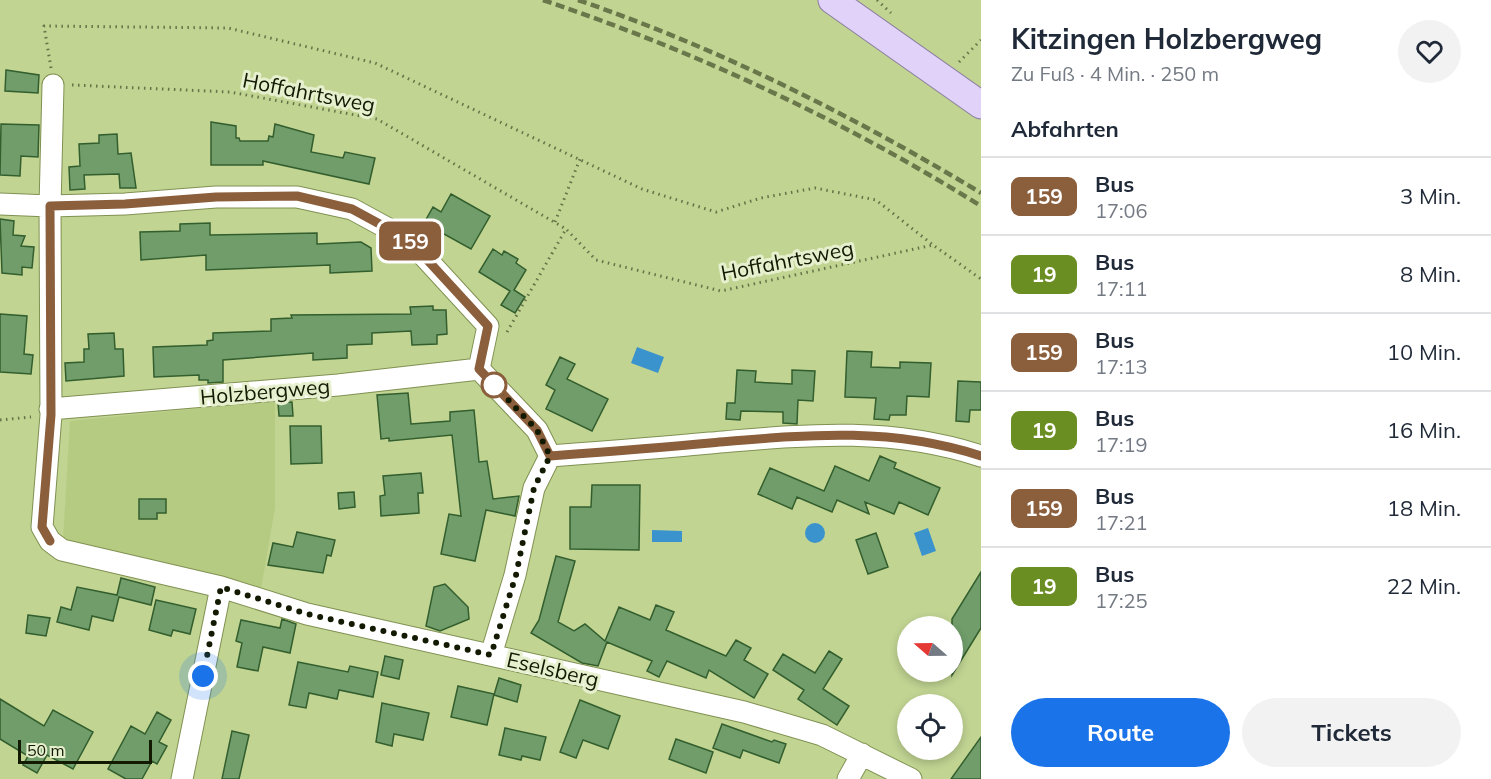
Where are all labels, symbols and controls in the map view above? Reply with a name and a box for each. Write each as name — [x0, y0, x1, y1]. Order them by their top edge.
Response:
button: heart — [1398, 20, 1461, 83]
text: Kitzingen Holzbergweg — [1011, 21, 1322, 56]
text: Zu Fuß · 4 Min. · 250 m — [1011, 61, 1219, 86]
street label: Hoffahrtsweg — [240, 66, 378, 118]
text: Abfahrten — [1011, 115, 1119, 143]
text: Bus — [1095, 170, 1134, 198]
text: 3 Min. — [1400, 182, 1461, 210]
text: 159 — [1025, 183, 1063, 209]
text: 17:06 — [1095, 198, 1148, 223]
line badge: 159 — [376, 222, 444, 260]
text: 159 — [391, 228, 429, 254]
street label: Hoffahrtsweg — [718, 234, 856, 286]
text: Bus — [1095, 248, 1134, 276]
text: 8 Min. — [1400, 260, 1461, 288]
text: 19 — [1031, 261, 1057, 287]
text: 17:11 — [1095, 276, 1148, 301]
text: Bus — [1095, 326, 1134, 354]
text: 10 Min. — [1387, 338, 1461, 366]
text: 159 — [1025, 339, 1063, 365]
text: 17:13 — [1095, 354, 1148, 379]
street label: Holzbergweg — [199, 372, 331, 410]
unlabelled marker — [481, 372, 507, 398]
text: Bus — [1095, 404, 1134, 432]
text: 16 Min. — [1387, 416, 1461, 444]
text: 19 — [1031, 417, 1057, 443]
text: 17:19 — [1095, 432, 1148, 457]
text: Bus — [1095, 482, 1134, 510]
text: 18 Min. — [1387, 494, 1461, 522]
text: 159 — [1025, 495, 1063, 521]
text: 17:21 — [1095, 510, 1148, 535]
text: Bus — [1095, 560, 1134, 588]
text: 22 Min. — [1387, 572, 1461, 600]
text: 19 — [1031, 573, 1057, 599]
text: 17:25 — [1095, 588, 1148, 613]
north arrow — [897, 616, 963, 682]
map controls — [897, 616, 963, 760]
street label: Eselsberg — [504, 646, 602, 692]
your location — [188, 661, 218, 691]
button: locate — [897, 694, 963, 760]
button: Route — [1011, 698, 1230, 767]
button: Tickets — [1242, 698, 1461, 767]
scale bar — [18, 737, 152, 764]
text: 50 m — [27, 740, 64, 760]

